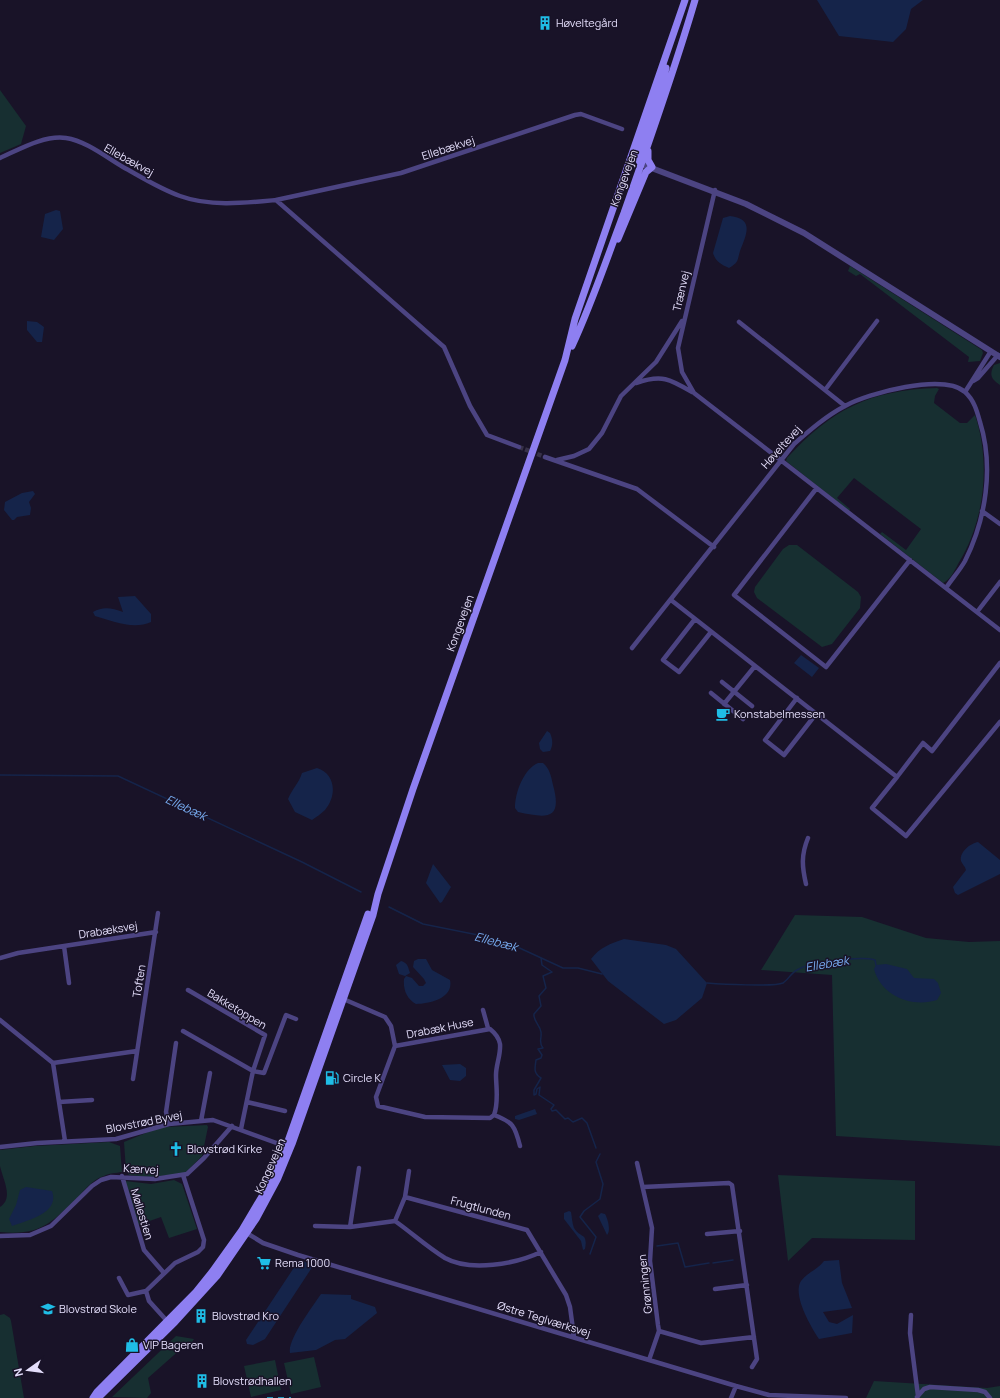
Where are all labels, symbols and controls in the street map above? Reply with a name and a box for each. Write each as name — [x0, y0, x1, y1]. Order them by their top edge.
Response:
building icon: Høveltegård — [537, 15, 553, 31]
place label: Høveltegård — [556, 15, 618, 30]
street label: Ellebækvej — [420, 132, 476, 163]
street label: Ellebækvej — [102, 140, 157, 179]
street label: Kongevejen — [606, 147, 641, 208]
street label: Trænvej — [669, 269, 692, 313]
street label: Høveltevej — [757, 422, 804, 471]
street label: Kongevejen — [442, 592, 477, 653]
cafe icon: Konstabelmessen — [715, 706, 731, 722]
place label: Konstabelmessen — [734, 706, 825, 721]
water label: Ellebæk — [163, 791, 212, 825]
street label: Drabæksvej — [77, 917, 139, 942]
water label: Ellebæk — [473, 928, 521, 956]
water label: Ellebæk — [804, 951, 852, 976]
street label: Toften — [129, 963, 149, 998]
street label: Bakketoppen — [205, 985, 270, 1032]
street label: Drabæk Huse — [405, 1014, 475, 1041]
fuel station icon: Circle K — [324, 1070, 340, 1086]
place label: Circle K — [343, 1070, 381, 1085]
street label: Blovstrød Byvej — [105, 1107, 183, 1136]
street label: Kongevejen — [251, 1136, 288, 1196]
church icon: Blovstrød Kirke — [168, 1141, 184, 1157]
place label: Blovstrød Kirke — [187, 1141, 263, 1156]
street label: Kærvej — [123, 1160, 159, 1177]
street label: Møllestien — [128, 1186, 157, 1241]
street label: Frugtlunden — [449, 1192, 513, 1223]
street label: Grønningen — [634, 1254, 655, 1314]
supermarket icon: Rema 1000 — [256, 1255, 272, 1271]
place label: Rema 1000 — [275, 1255, 330, 1270]
street label: Østre Teglværksvej — [496, 1297, 593, 1340]
school or university icon: Blovstrød Skole — [40, 1301, 56, 1317]
place label: Blovstrød Skole — [59, 1301, 137, 1316]
building icon: Blovstrød Kro — [193, 1308, 209, 1324]
place label: Blovstrød Kro — [212, 1308, 280, 1323]
shop icon: VIP Bageren — [124, 1337, 140, 1353]
place label: VIP Bageren — [143, 1337, 204, 1352]
north arrow — [8, 1350, 48, 1390]
text: N — [10, 1367, 26, 1378]
building icon: Blovstrødhallen — [194, 1373, 210, 1389]
place label: Blovstrødhallen — [213, 1373, 292, 1388]

